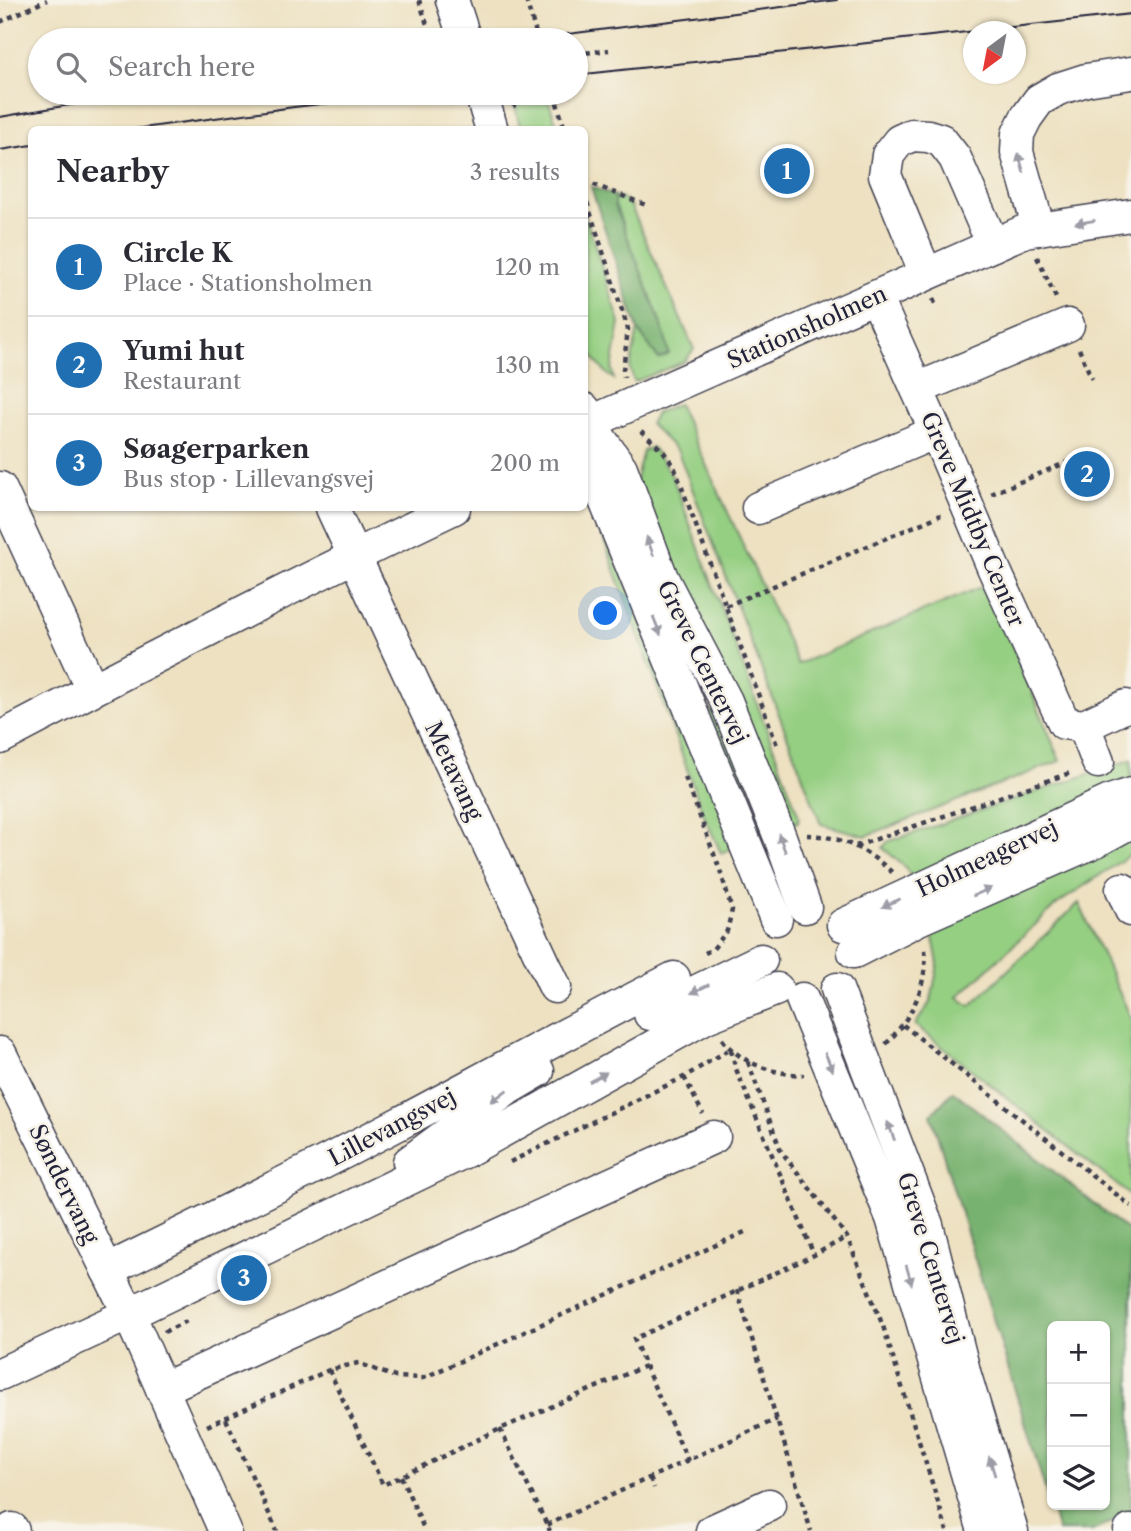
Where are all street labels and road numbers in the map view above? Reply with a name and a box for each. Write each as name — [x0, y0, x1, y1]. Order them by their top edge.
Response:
street label: Stationsholmen — [723, 279, 891, 375]
street label: Greve Midtby Center — [915, 407, 1031, 631]
street label: Greve Centervej — [651, 576, 755, 748]
street label: Metavang — [419, 717, 489, 826]
street label: Holmeagervej — [912, 813, 1062, 903]
street label: Lillevangsvej — [324, 1082, 460, 1172]
street label: Søndervang — [23, 1120, 105, 1249]
street label: Greve Centervej — [892, 1169, 970, 1347]

